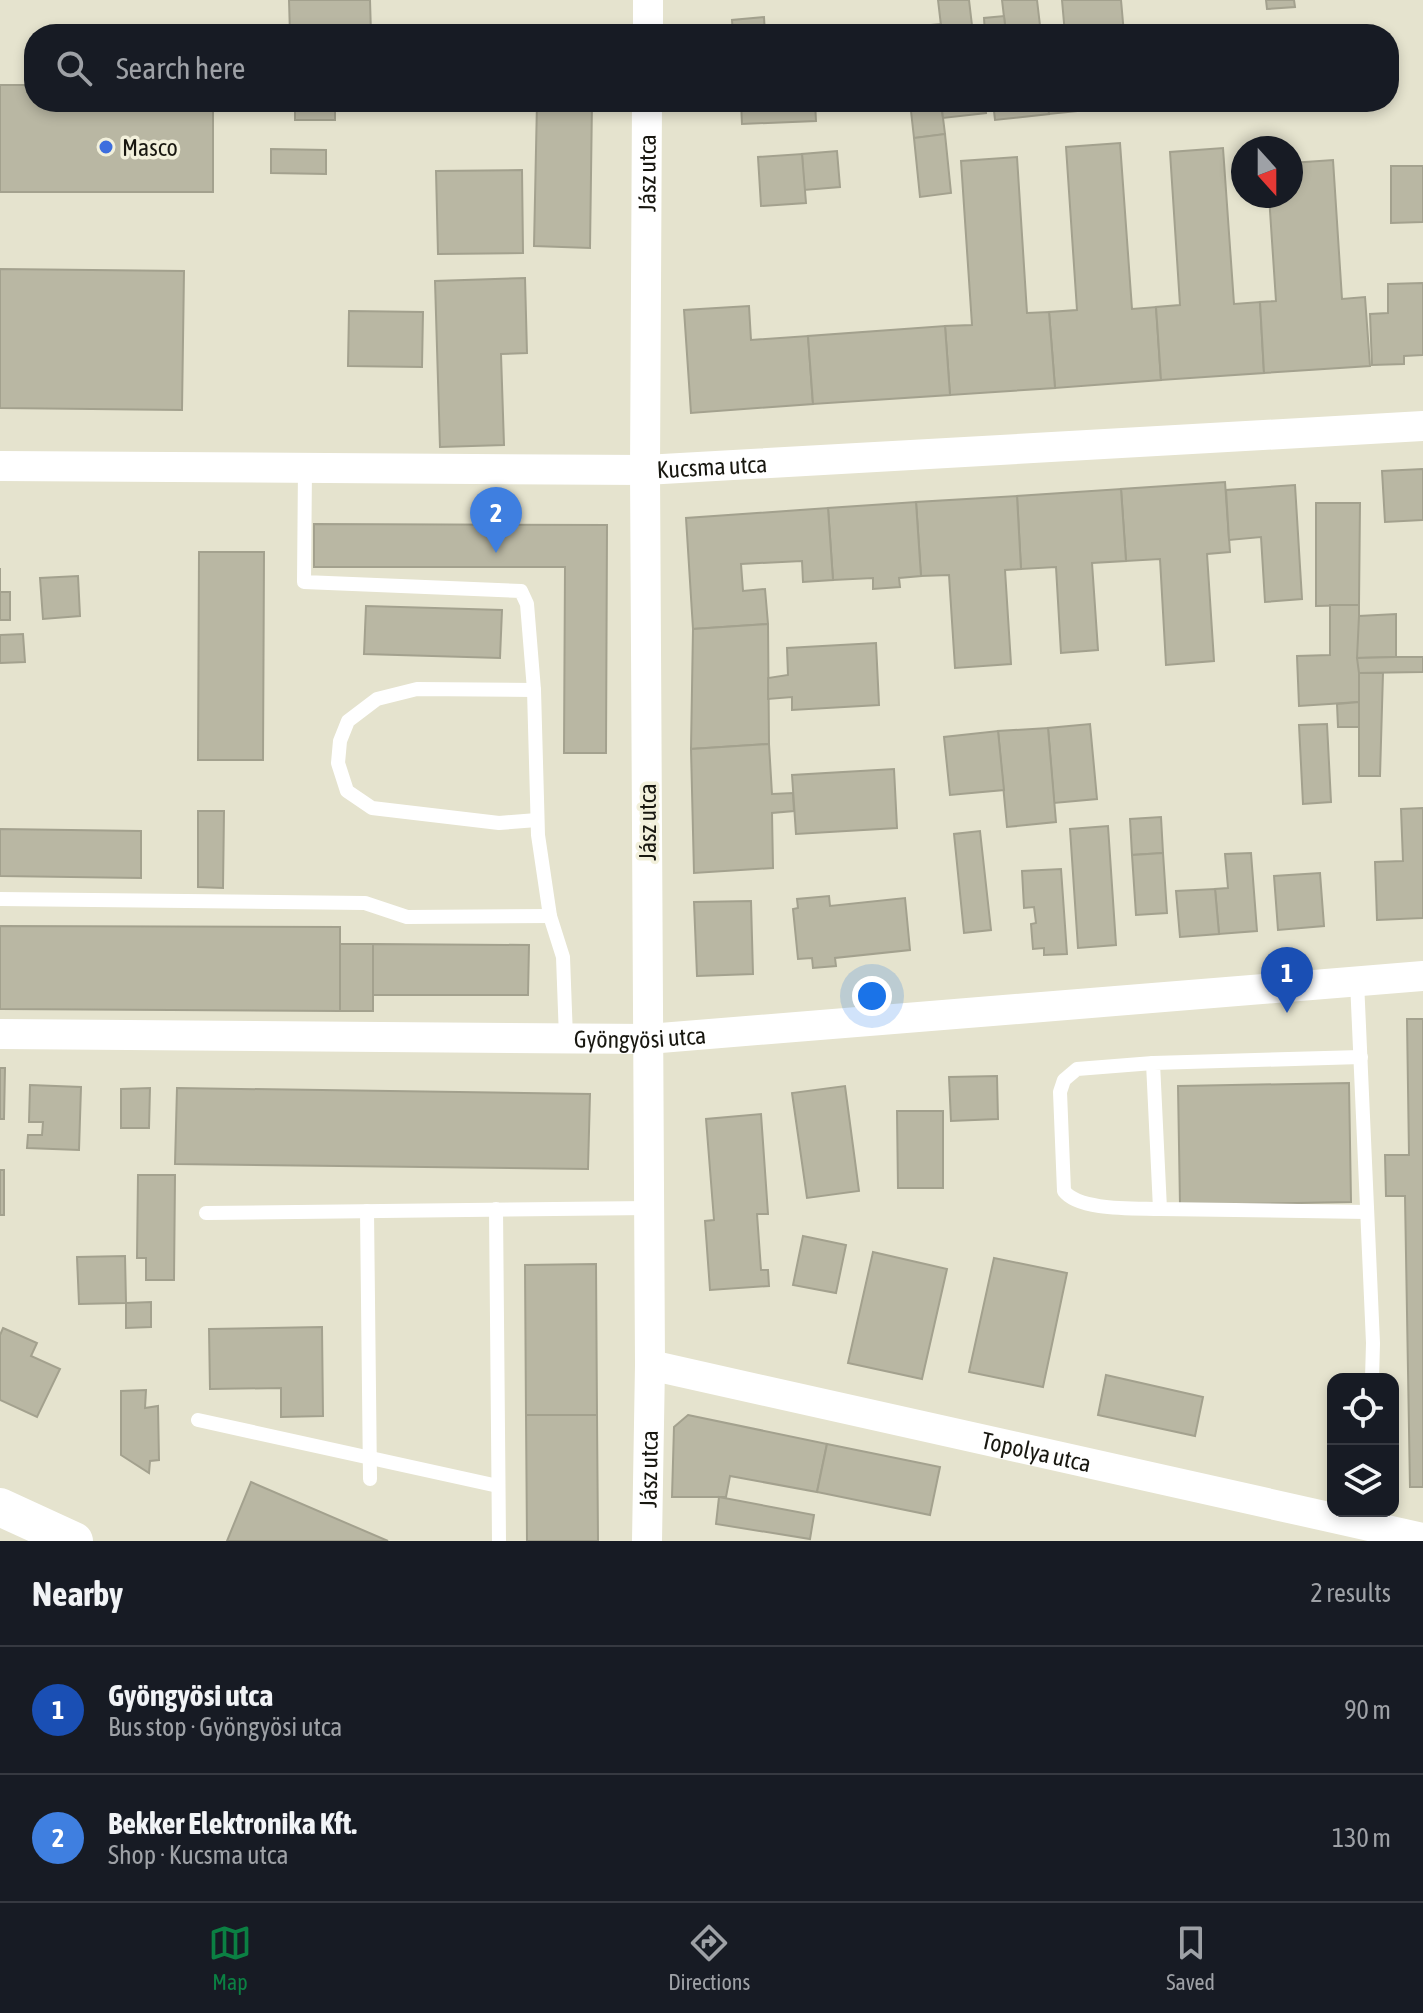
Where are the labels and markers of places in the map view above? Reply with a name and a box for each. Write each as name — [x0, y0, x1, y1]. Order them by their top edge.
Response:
place label: Masco — [122, 134, 178, 161]
marker: Masco — [97, 138, 115, 156]
pin: 2 — [470, 487, 522, 553]
pin: 1 — [1261, 947, 1313, 1013]

